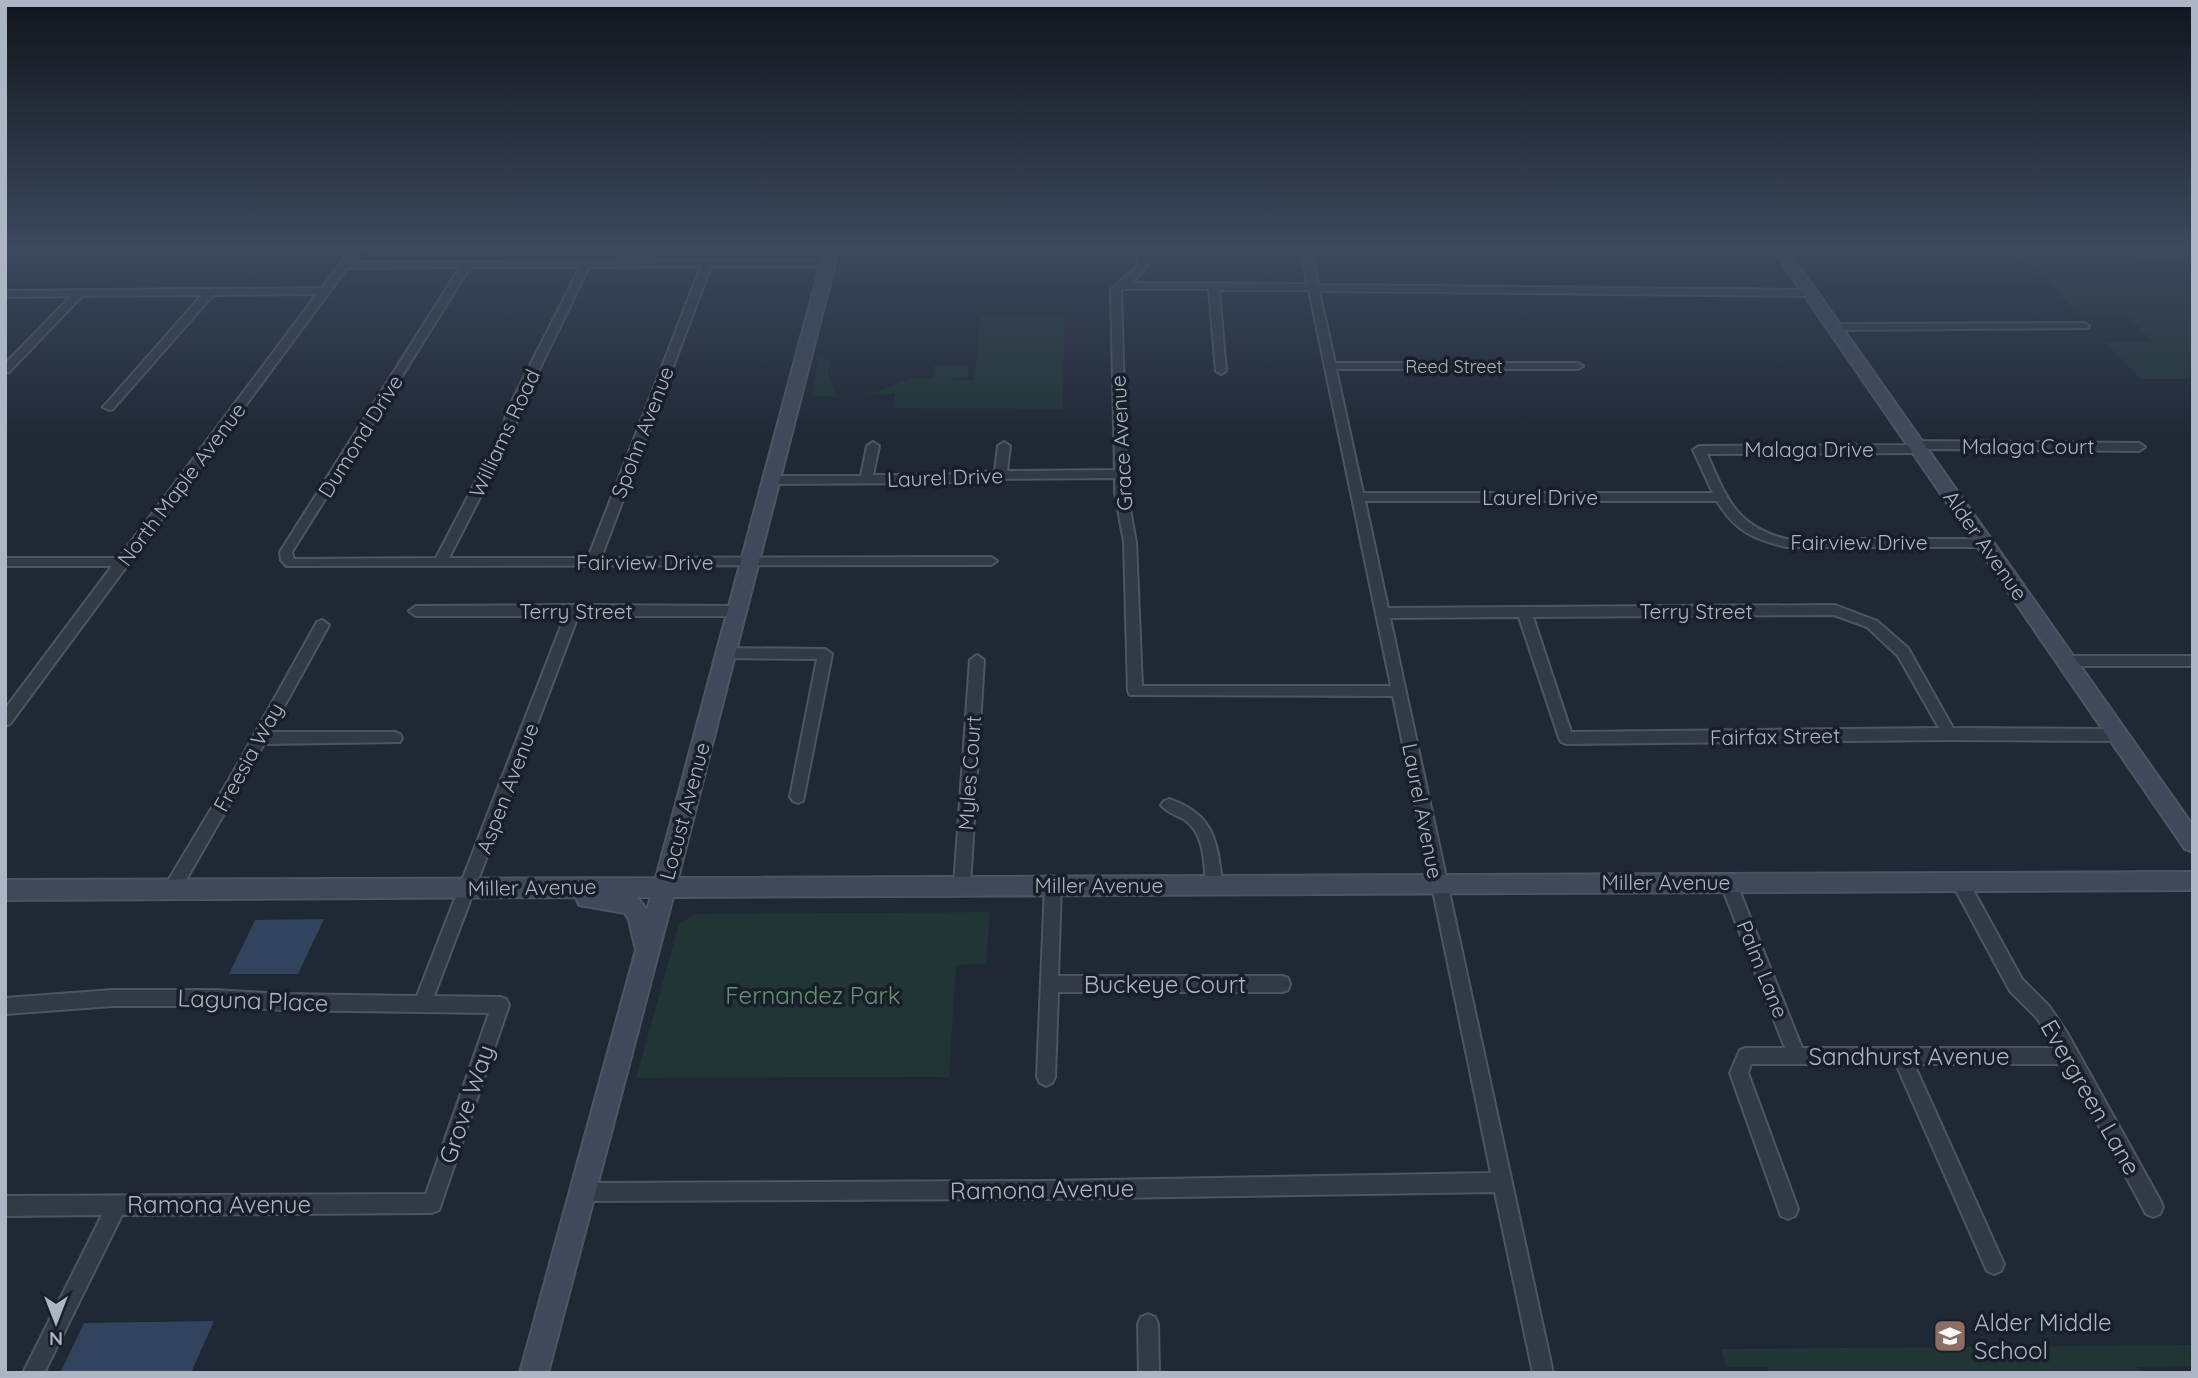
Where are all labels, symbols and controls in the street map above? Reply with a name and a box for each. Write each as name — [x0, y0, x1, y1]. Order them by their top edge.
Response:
street label: Reed Street — [1405, 355, 1503, 378]
street label: Spohn Avenue — [605, 363, 679, 501]
street label: Williams Road — [463, 365, 545, 501]
street label: Dumond Drive — [312, 370, 408, 502]
street label: Grace Avenue — [1104, 375, 1138, 511]
street label: North Maple Avenue — [111, 397, 251, 571]
street label: Malaga Court — [1962, 433, 2094, 459]
street label: Malaga Drive — [1744, 436, 1874, 462]
street label: Laurel Drive — [886, 462, 1004, 492]
street label: Laurel Drive — [1482, 484, 1598, 510]
street label: Alder Avenue — [1939, 485, 2033, 605]
street label: Fairview Drive — [1790, 529, 1928, 555]
street label: Fairview Drive — [576, 549, 714, 575]
street label: Terry Street — [519, 598, 633, 624]
street label: Terry Street — [1639, 598, 1753, 624]
street label: Freesia Way — [207, 698, 289, 816]
street label: Myles Court — [952, 715, 986, 831]
street label: Aspen Avenue — [470, 719, 544, 857]
street label: Fairfax Street — [1710, 722, 1840, 750]
street label: Locust Avenue — [653, 739, 715, 883]
street label: Laurel Avenue — [1397, 741, 1449, 881]
street label: Miller Avenue — [1602, 869, 1730, 895]
street label: Miller Avenue — [1035, 872, 1163, 898]
street label: Miller Avenue — [467, 873, 597, 901]
street label: Palm Lane — [1732, 916, 1794, 1022]
street label: Buckeye Court — [1084, 969, 1246, 999]
park label: Fernandez Park — [725, 980, 901, 1010]
street label: Laguna Place — [177, 982, 329, 1018]
street label: Evergreen Lane — [2034, 1014, 2148, 1180]
street label: Grove Way — [432, 1041, 500, 1167]
street label: Sandhurst Avenue — [1809, 1041, 2010, 1071]
street label: Ramona Avenue — [950, 1172, 1134, 1206]
street label: Ramona Avenue — [127, 1189, 311, 1219]
north arrow — [21, 1287, 91, 1357]
place label: Alder Middle School — [1974, 1307, 2112, 1365]
school or university icon: Alder Middle School — [1931, 1317, 1969, 1355]
text: N — [49, 1327, 63, 1351]

